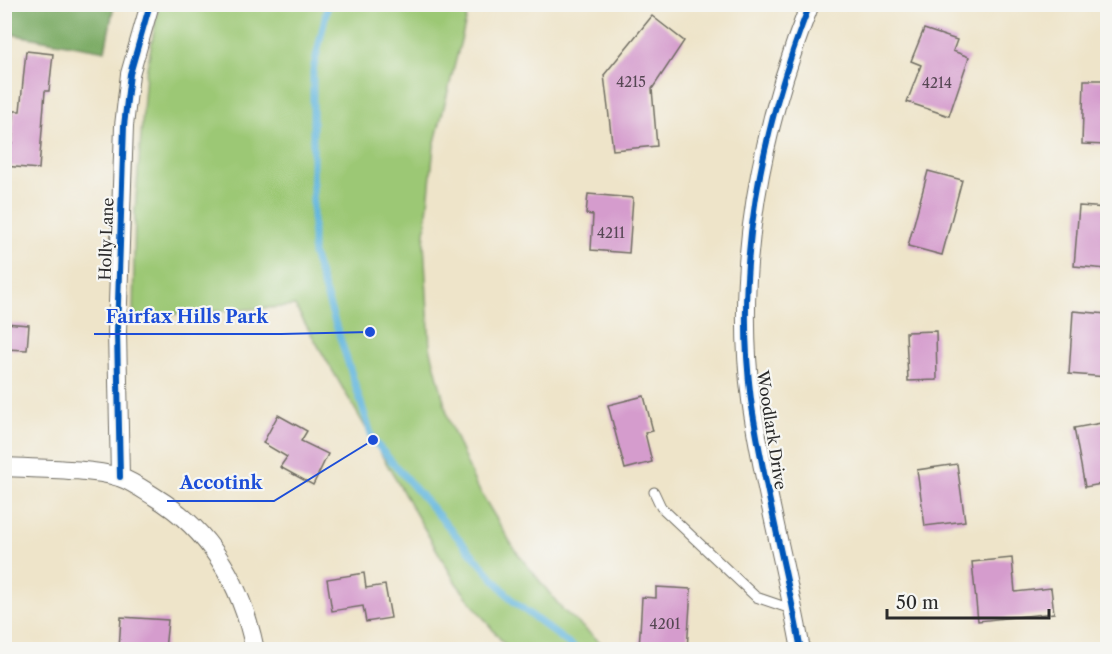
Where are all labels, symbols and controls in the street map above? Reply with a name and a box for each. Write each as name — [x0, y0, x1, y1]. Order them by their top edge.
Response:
house number: 4215 — [616, 73, 646, 91]
house number: 4214 — [922, 74, 952, 92]
street label: Holly Lane — [95, 197, 117, 281]
house number: 4211 — [597, 224, 625, 242]
callout: Fairfax Hills Park — [94, 298, 281, 334]
text: Fairfax Hills Park — [106, 306, 269, 328]
street label: Woodlark Drive — [753, 368, 791, 491]
callout: Accotink — [167, 465, 274, 501]
text: Accotink — [179, 472, 264, 494]
scale bar — [887, 582, 1049, 620]
text: 50 m — [896, 592, 939, 614]
house number: 4201 — [650, 615, 681, 633]

